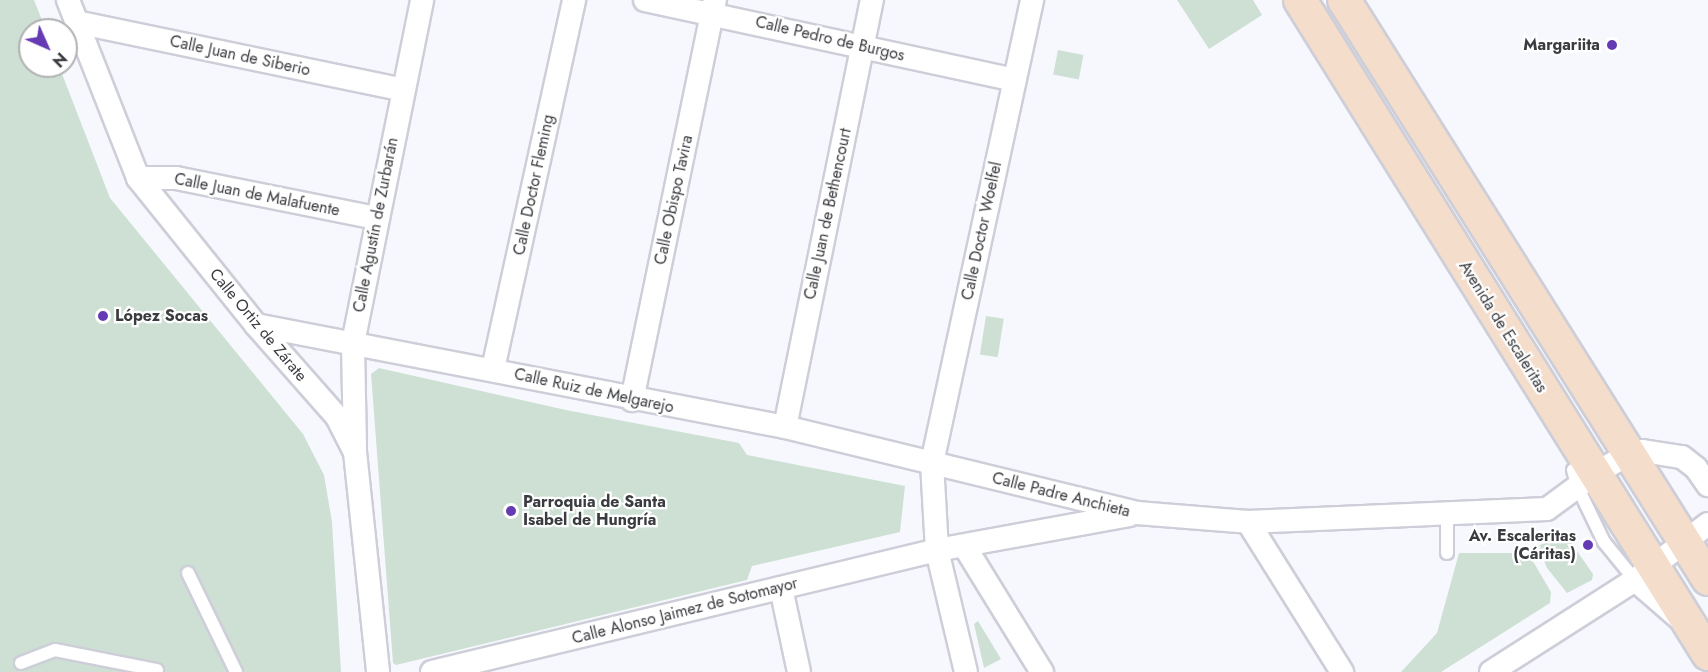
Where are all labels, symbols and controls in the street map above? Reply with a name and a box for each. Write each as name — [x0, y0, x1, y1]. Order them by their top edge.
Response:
street label: Calle Pedro de Burgos — [754, 12, 906, 66]
north arrow — [18, 18, 78, 78]
street label: Calle Juan de Siberio — [168, 32, 312, 80]
place label: Margariita — [1523, 35, 1600, 55]
marker: Margariita — [1605, 38, 1619, 52]
text: N — [47, 47, 72, 72]
street label: Calle Doctor Fleming — [510, 113, 558, 257]
street label: Calle Juan de Bethencourt — [800, 127, 856, 301]
street label: Calle Obispo Tavira — [651, 133, 697, 267]
street label: Calle Agustín de Zurbarán — [350, 136, 402, 314]
street label: Calle Doctor Woelfel — [958, 160, 1006, 302]
street label: Calle Juan de Malafuente — [173, 170, 341, 220]
street label: Avenida de Escaleritas — [1455, 258, 1551, 396]
street label: Calle Ortiz de Zárate — [205, 265, 311, 385]
place label: López Socas — [115, 306, 208, 326]
marker: López Socas — [96, 309, 110, 323]
street label: Calle Ruiz de Melgarejo — [512, 365, 676, 417]
street label: Calle Padre Anchieta — [990, 469, 1132, 521]
place label: Parroquia de Santa Isabel de Hungría — [523, 492, 666, 530]
marker: Parroquia de Santa Isabel de Hungría — [504, 504, 518, 518]
place label: Av. Escaleritas (Cáritas) — [1469, 526, 1576, 564]
marker: Av. Escaleritas (Cáritas) — [1581, 538, 1595, 552]
street label: Calle Alonso Jaimez de Sotomayor — [570, 574, 800, 648]

